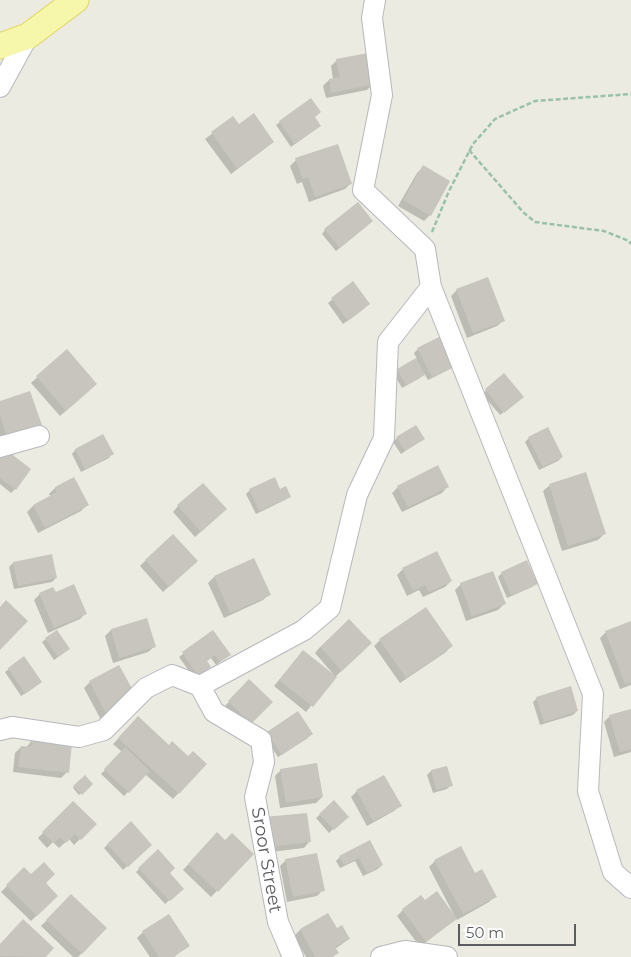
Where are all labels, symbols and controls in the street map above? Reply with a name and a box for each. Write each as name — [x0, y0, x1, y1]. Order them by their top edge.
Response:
street label: Sroor Street — [246, 805, 286, 915]
scale bar — [461, 914, 578, 946]
text: 50 m — [466, 923, 504, 942]

